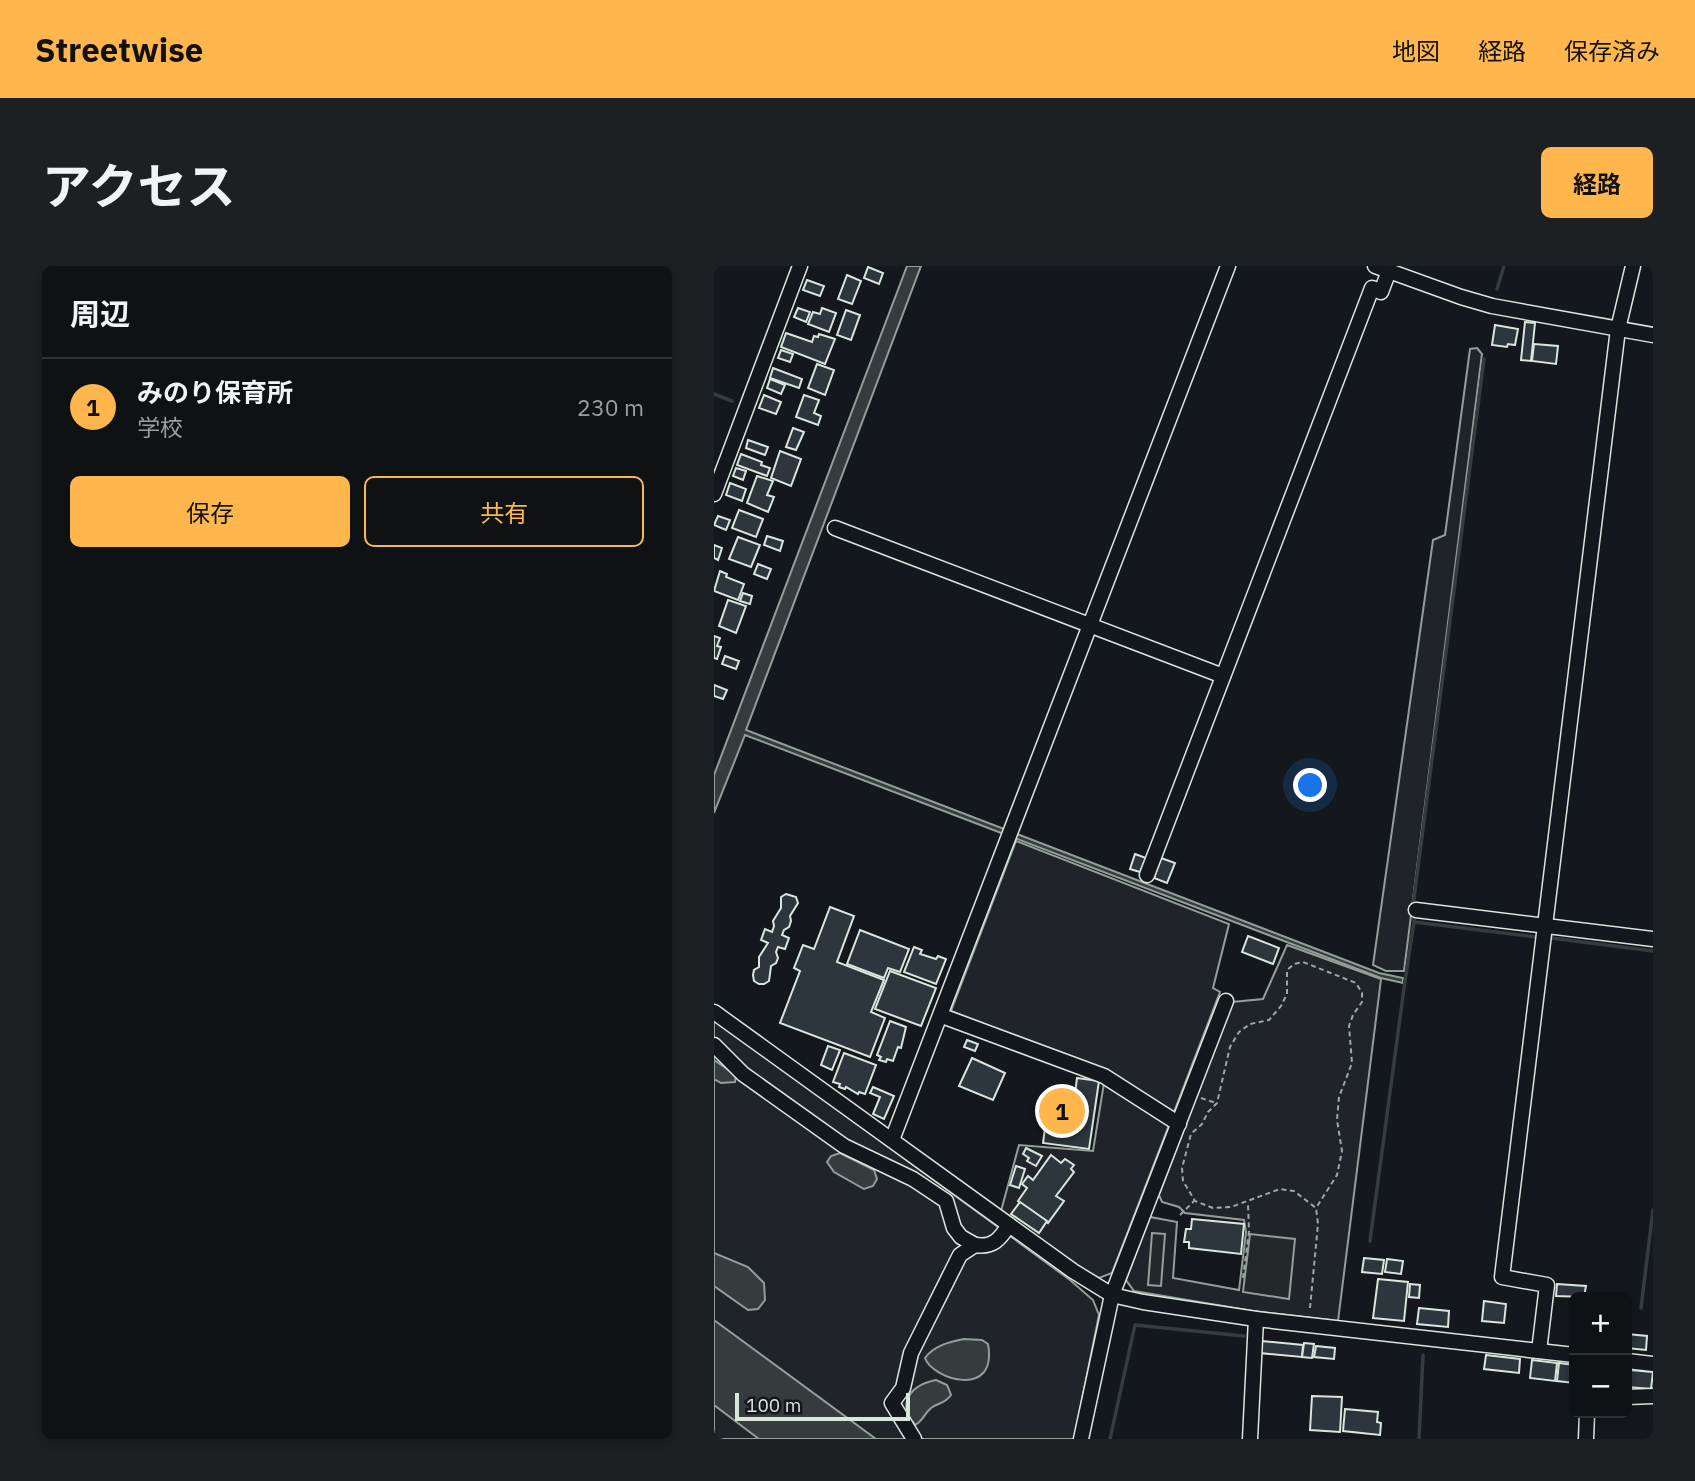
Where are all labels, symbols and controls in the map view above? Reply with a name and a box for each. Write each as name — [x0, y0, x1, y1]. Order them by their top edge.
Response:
text: Streetwise — [35, 28, 203, 71]
text: 地図 — [1392, 35, 1440, 67]
text: 経路 — [1478, 35, 1526, 67]
text: 保存済み — [1564, 35, 1660, 67]
button: 経路 — [1541, 147, 1653, 218]
text: アクセス — [42, 154, 236, 217]
text: 周辺 — [70, 294, 130, 333]
text: みのり保育所 — [137, 375, 293, 409]
text: 1 — [86, 392, 100, 422]
text: 230 m — [577, 392, 644, 422]
text: 学校 — [137, 412, 183, 442]
button: 保存 — [70, 476, 350, 547]
button: 共有 — [364, 476, 644, 547]
your location — [1293, 768, 1327, 802]
pin: 1 — [1039, 1085, 1085, 1137]
map controls — [1569, 1292, 1632, 1418]
button: + — [1569, 1292, 1632, 1355]
button: − — [1569, 1355, 1632, 1418]
scale bar — [735, 1390, 910, 1422]
text: 100 m — [746, 1393, 801, 1417]

